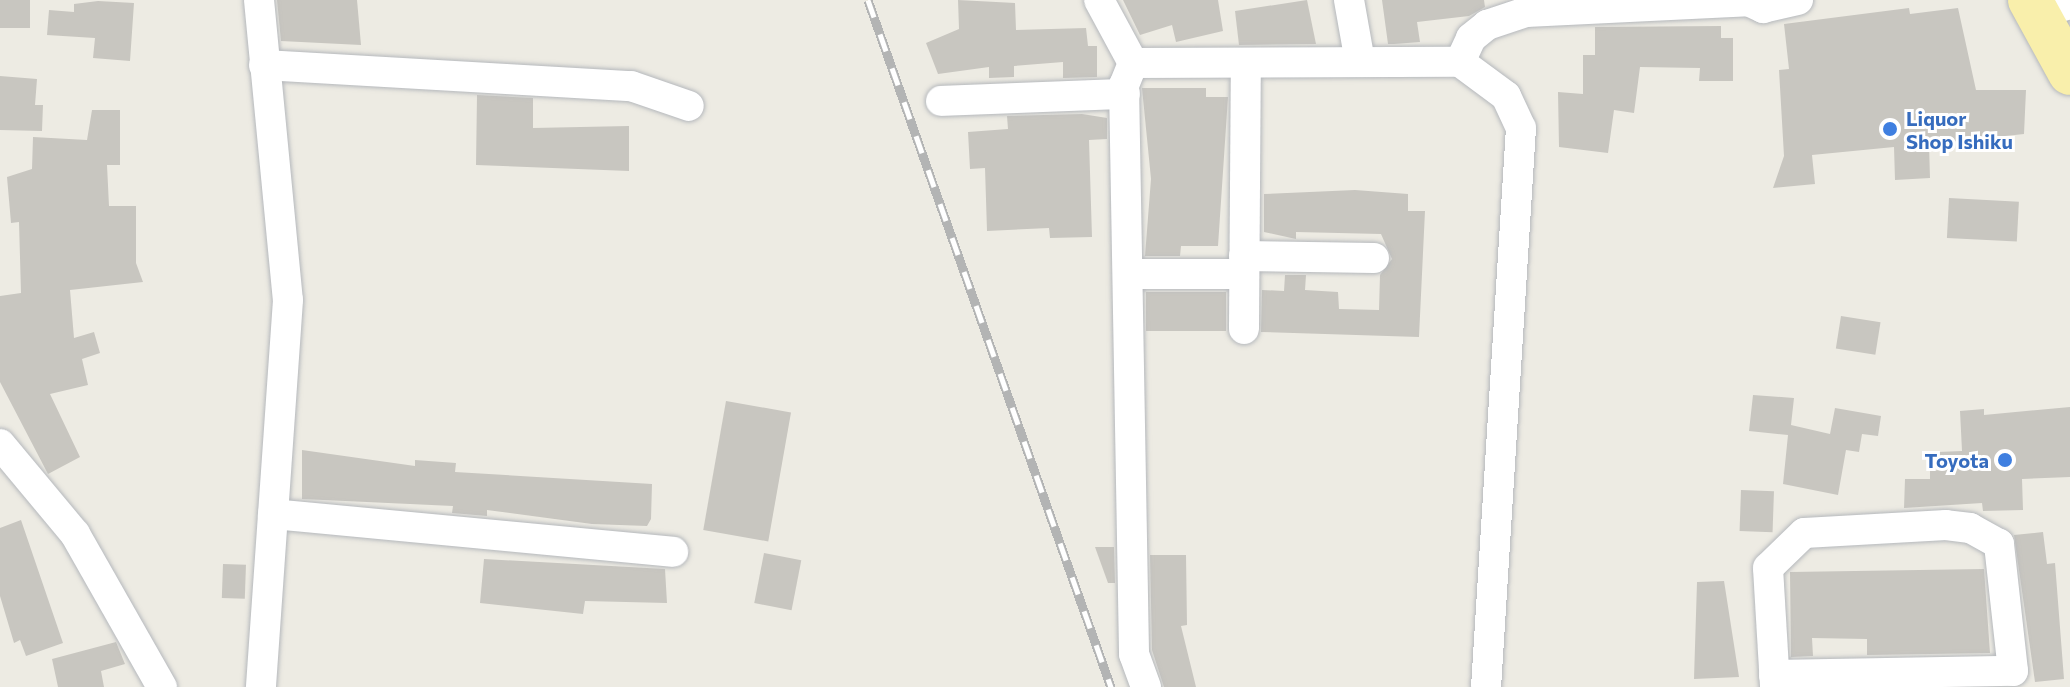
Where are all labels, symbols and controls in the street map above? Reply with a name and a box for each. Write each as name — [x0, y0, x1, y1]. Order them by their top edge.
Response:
place label: Liquor Shop Ishiku — [1906, 106, 2013, 153]
marker: Liquor Shop Ishiku — [1881, 120, 1899, 138]
place label: Toyota — [1925, 448, 1989, 472]
marker: Toyota — [1996, 451, 2014, 469]

